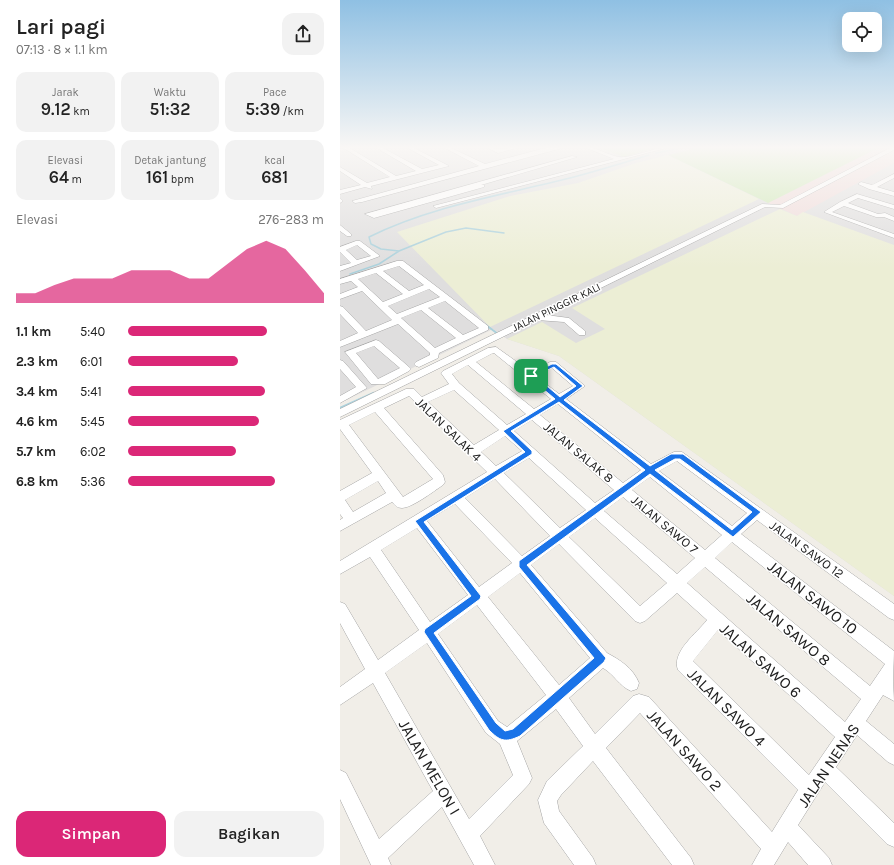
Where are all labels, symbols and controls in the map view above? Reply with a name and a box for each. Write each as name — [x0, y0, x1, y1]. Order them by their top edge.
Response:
map controls — [842, 12, 882, 52]
button: locate — [842, 12, 882, 52]
button: share — [282, 13, 324, 55]
text: Lari pagi — [16, 14, 106, 40]
text: 07:13 · 8 × 1.1 km — [16, 42, 108, 57]
text: Jarak — [52, 86, 79, 99]
text: Waktu — [154, 86, 186, 99]
text: Pace — [263, 86, 286, 99]
text: 9.12 — [41, 99, 71, 119]
text: 51:32 — [150, 99, 190, 119]
text: 5:39 — [245, 99, 280, 119]
text: km — [71, 105, 90, 118]
text: /km — [280, 105, 304, 118]
text: Elevasi — [48, 154, 83, 167]
text: Detak jantung — [134, 154, 206, 167]
text: kcal — [264, 154, 285, 167]
text: 64 — [49, 167, 69, 187]
text: 161 — [146, 167, 168, 187]
text: 681 — [261, 167, 288, 187]
text: m — [69, 173, 82, 186]
text: bpm — [168, 173, 194, 186]
text: Elevasi — [16, 212, 58, 227]
text: 276–283 m — [258, 212, 324, 227]
street label: JALAN PINGGIR KALI — [510, 280, 603, 335]
text: 1.1 km — [16, 324, 51, 339]
text: 5:40 — [80, 324, 105, 339]
text: 2.3 km — [16, 354, 58, 369]
text: 6:01 — [80, 354, 102, 369]
pin — [514, 359, 548, 393]
icon: arrive — [520, 365, 542, 387]
text: 3.4 km — [16, 384, 58, 399]
text: 5:41 — [80, 384, 102, 399]
street label: JALAN SALAK 4 — [413, 394, 485, 464]
text: 4.6 km — [16, 414, 58, 429]
text: 5:45 — [80, 414, 105, 429]
street label: JALAN SALAK 8 — [541, 419, 616, 486]
text: 5.7 km — [16, 444, 56, 459]
text: 6:02 — [80, 444, 106, 459]
text: 6.8 km — [16, 474, 58, 489]
text: 5:36 — [80, 474, 105, 489]
street label: JALAN SAWO 7 — [628, 492, 701, 557]
street label: JALAN SAWO 12 — [767, 517, 847, 581]
street label: JALAN SAWO 10 — [764, 556, 861, 638]
street label: JALAN SAWO 8 — [743, 589, 835, 670]
street label: JALAN SAWO 6 — [716, 619, 805, 702]
street label: JALAN SAWO 4 — [684, 664, 770, 750]
street label: JALAN SAWO 2 — [643, 706, 726, 795]
street label: JALAN MELON I — [395, 716, 464, 818]
street label: JALAN NENAS — [793, 720, 863, 811]
button: Simpan — [16, 811, 166, 857]
button: Bagikan — [174, 811, 324, 857]

